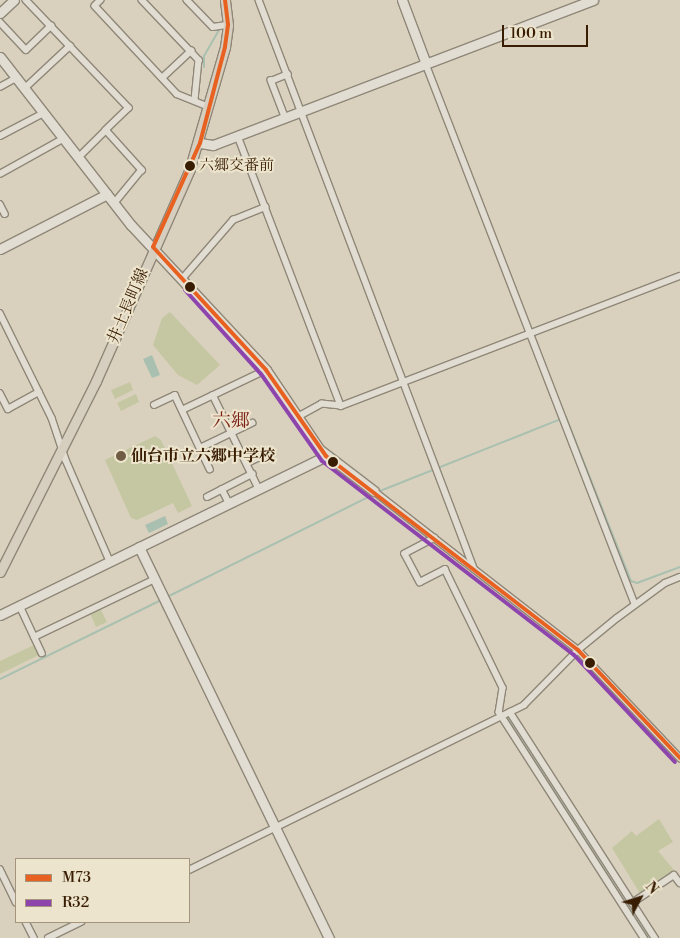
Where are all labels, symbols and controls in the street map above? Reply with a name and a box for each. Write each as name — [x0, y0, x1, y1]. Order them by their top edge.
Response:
scale bar — [505, 15, 591, 47]
text: 100 m — [510, 24, 552, 43]
place label: 六郷交番前 — [199, 157, 274, 175]
marker: 六郷交番前 — [185, 161, 195, 171]
street label: 井土長町線 — [104, 265, 152, 347]
unlabelled marker — [185, 282, 195, 292]
district label: 六郷 — [212, 411, 250, 433]
place label: 仙台市立六郷中学校 — [131, 446, 275, 466]
marker: 仙台市立六郷中学校 — [115, 450, 127, 462]
unlabelled marker — [328, 457, 338, 467]
unlabelled marker — [585, 658, 595, 668]
legend — [15, 858, 190, 923]
text: M73 — [62, 868, 91, 887]
north arrow — [615, 873, 665, 923]
text: N — [641, 878, 662, 898]
text: R32 — [62, 893, 89, 912]

